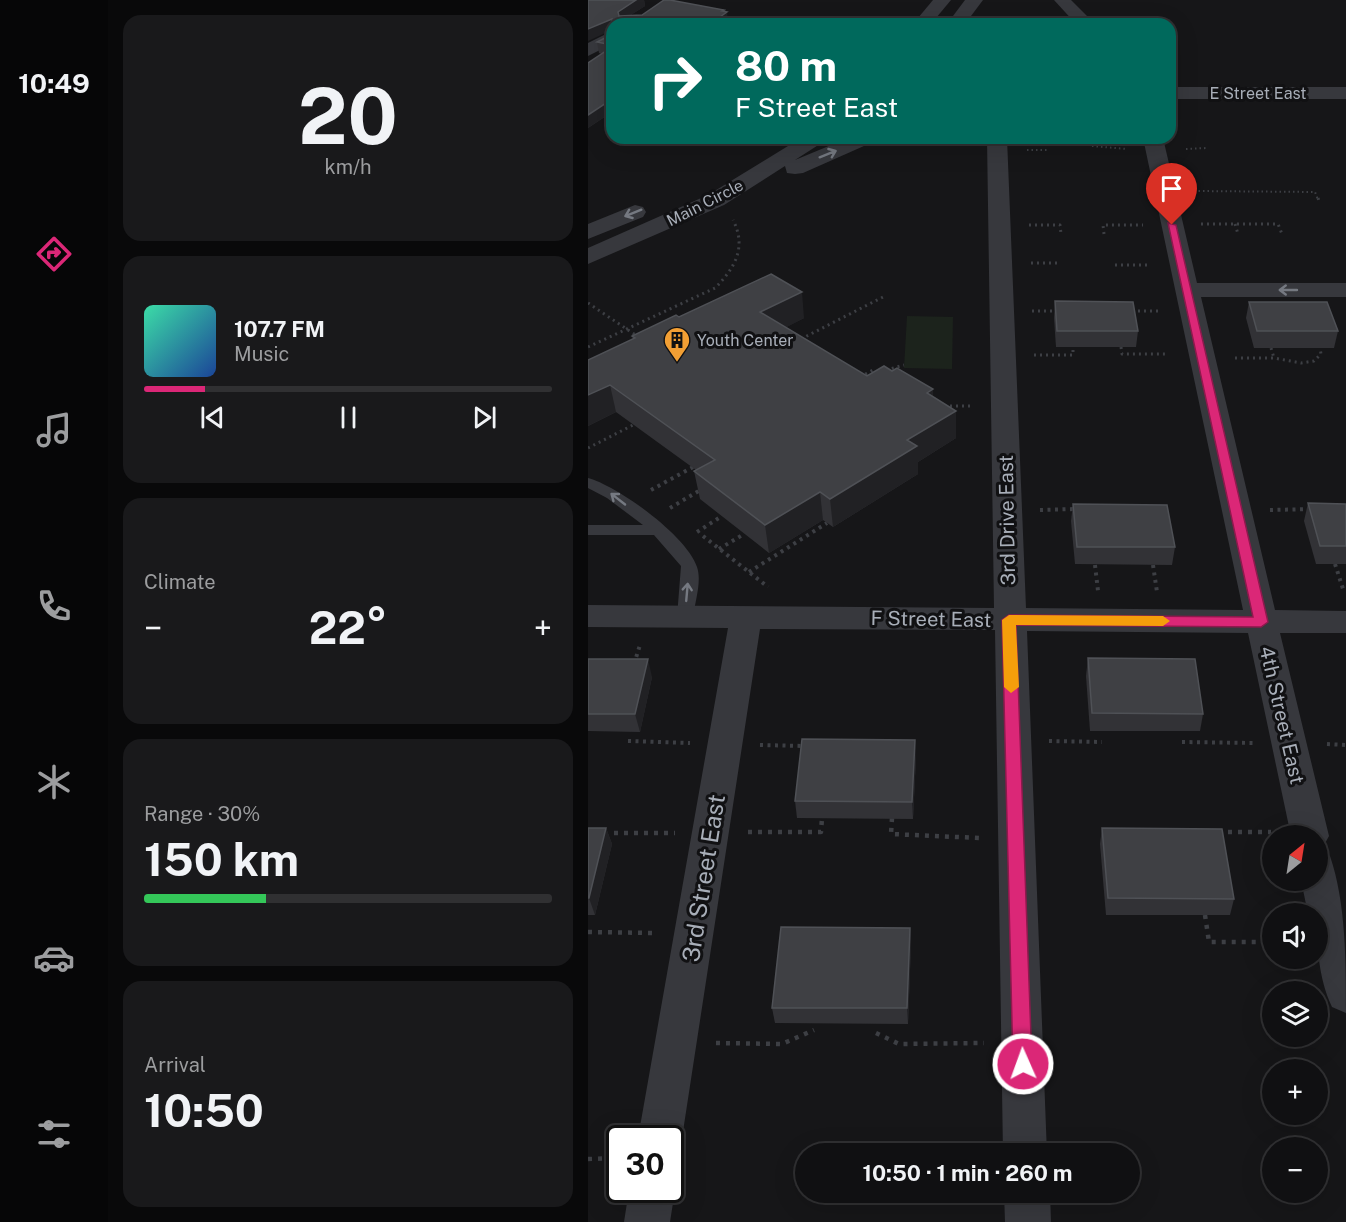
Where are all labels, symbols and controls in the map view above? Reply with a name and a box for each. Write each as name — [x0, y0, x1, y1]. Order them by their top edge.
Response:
text: 80 m — [735, 41, 837, 90]
icon: right — [636, 42, 714, 120]
text: 10:49 — [18, 67, 90, 99]
text: 20 — [298, 70, 398, 162]
street label: E Street East — [1209, 84, 1307, 103]
text: F Street East — [735, 91, 898, 123]
one-way arrow — [818, 148, 837, 159]
text: km/h — [324, 155, 372, 179]
pin — [1146, 163, 1197, 225]
icon: arrive — [1155, 172, 1188, 205]
street label: Main Circle — [664, 176, 746, 230]
one-way arrow — [624, 208, 643, 219]
icon: directions — [33, 233, 75, 275]
one-way arrow — [1278, 284, 1298, 296]
text: 107.7 FM — [234, 316, 325, 342]
building icon: Youth Center — [662, 325, 692, 363]
place label: Youth Center — [697, 331, 794, 350]
text: Music — [234, 342, 289, 366]
icon: previous — [196, 401, 229, 434]
icon: pause — [332, 401, 365, 434]
icon: next — [468, 401, 501, 434]
icon: music — [33, 409, 75, 451]
street label: 3rd Drive East — [994, 455, 1020, 585]
one-way arrow — [610, 492, 626, 505]
text: Climate — [144, 570, 216, 594]
one-way arrow — [682, 583, 693, 603]
icon: phone — [33, 585, 75, 627]
text: 22° — [309, 601, 387, 654]
street label: F Street East — [870, 606, 992, 632]
text: − — [144, 609, 162, 647]
text: + — [534, 609, 552, 647]
street label: 4th Street East — [1254, 644, 1310, 786]
icon: climate — [33, 761, 75, 803]
street label: 3rd Street East — [676, 792, 730, 964]
text: Range · 30% — [144, 802, 260, 826]
north arrow — [1262, 825, 1328, 891]
map controls — [1262, 825, 1328, 1203]
text: 150 km — [144, 833, 299, 886]
button: sound — [1262, 903, 1328, 969]
icon: car — [33, 937, 75, 979]
button: layers — [1262, 981, 1328, 1047]
position arrow — [991, 1032, 1055, 1096]
text: Arrival — [144, 1053, 206, 1077]
button: + — [1262, 1059, 1328, 1125]
text: 10:50 — [144, 1084, 264, 1137]
icon: filters — [33, 1113, 75, 1155]
speed limit sign: 30 — [606, 1125, 684, 1203]
button: − — [1262, 1137, 1328, 1203]
text: 10:50 · 1 min · 260 m — [863, 1160, 1073, 1186]

